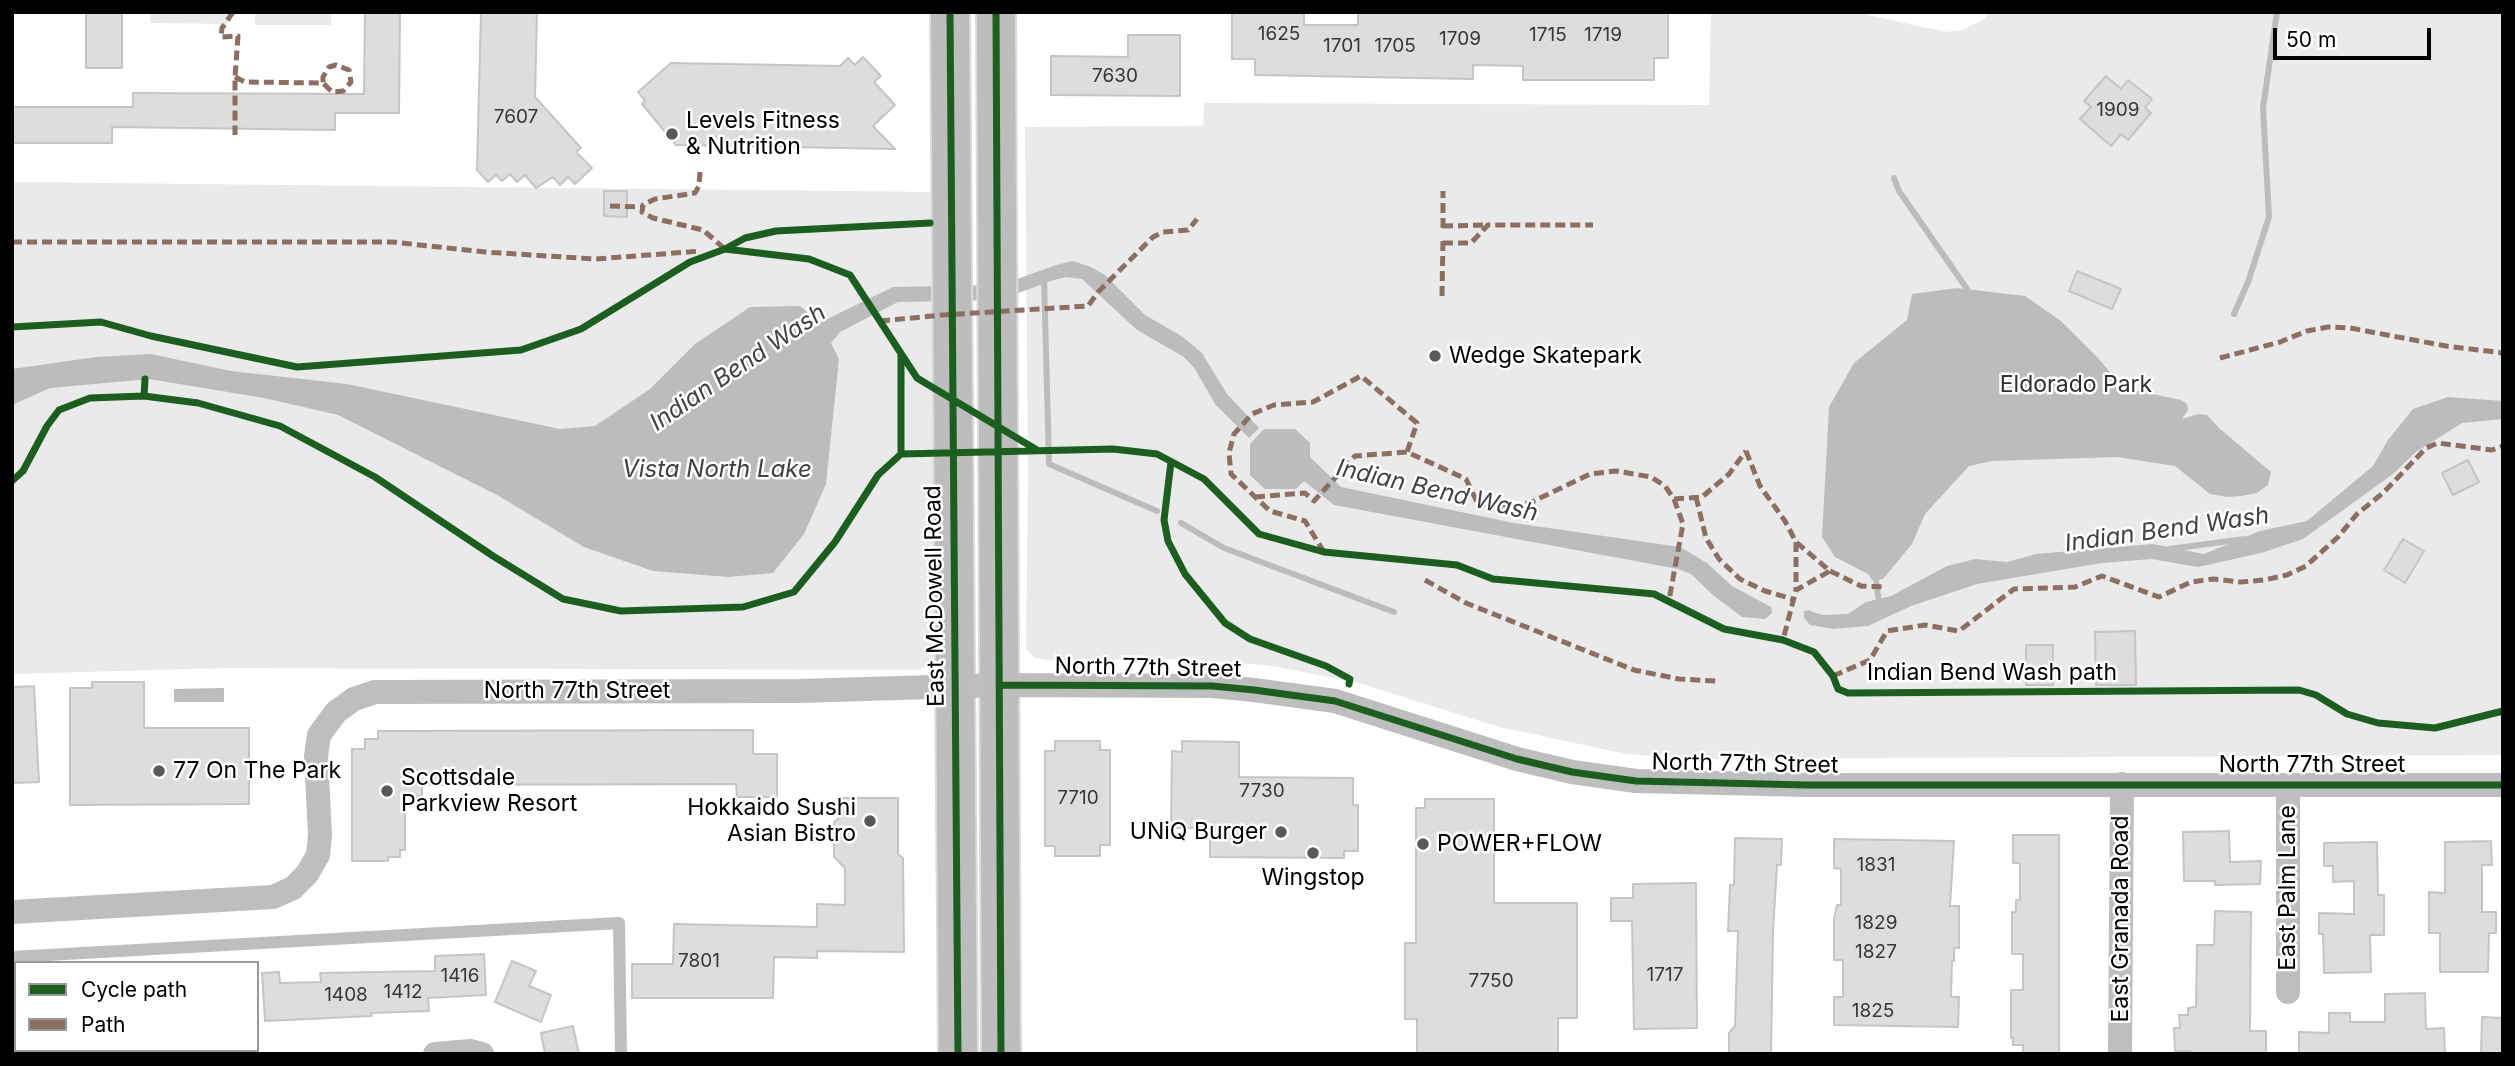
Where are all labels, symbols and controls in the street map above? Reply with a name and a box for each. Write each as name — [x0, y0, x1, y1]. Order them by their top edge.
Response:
scale bar — [2277, 14, 2434, 58]
house number: 1625 — [1258, 23, 1300, 45]
house number: 1715 — [1529, 24, 1567, 46]
house number: 1719 — [1584, 24, 1622, 46]
text: 50 m — [2286, 27, 2336, 52]
house number: 1709 — [1439, 28, 1481, 50]
house number: 1701 — [1323, 35, 1361, 57]
house number: 1705 — [1374, 35, 1416, 57]
house number: 7630 — [1092, 65, 1138, 87]
house number: 1909 — [2096, 99, 2140, 121]
house number: 7607 — [494, 106, 538, 128]
place label: Levels Fitness & Nutrition — [686, 107, 840, 161]
marker: Levels Fitness & Nutrition — [664, 126, 680, 142]
water label: Indian Bend Wash — [645, 298, 831, 438]
place label: Wedge Skatepark — [1449, 342, 1642, 370]
marker: Wedge Skatepark — [1427, 348, 1443, 364]
park label: Eldorado Park — [2000, 371, 2152, 399]
water label: Indian Bend Wash — [1333, 454, 1541, 528]
water label: Vista North Lake — [622, 456, 812, 484]
street label: East McDowell Road — [919, 485, 951, 707]
water label: Indian Bend Wash — [2063, 501, 2271, 559]
street label: North 77th Street — [1054, 653, 1242, 683]
street label: Indian Bend Wash path — [1867, 659, 2117, 687]
street label: North 77th Street — [484, 677, 670, 705]
street label: North 77th Street — [1651, 749, 1839, 779]
street label: North 77th Street — [2219, 751, 2405, 779]
place label: 77 On The Park — [173, 757, 341, 785]
marker: 77 On The Park — [151, 763, 167, 779]
place label: Scottsdale Parkview Resort — [401, 764, 577, 818]
house number: 7730 — [1239, 780, 1285, 802]
marker: Scottsdale Parkview Resort — [379, 783, 395, 799]
house number: 7710 — [1057, 787, 1099, 809]
place label: Hokkaido Sushi Asian Bistro — [687, 794, 856, 848]
street label: East Palm Lane — [2274, 805, 2302, 971]
marker: Hokkaido Sushi Asian Bistro — [862, 813, 878, 829]
street label: East Granada Road — [2107, 815, 2135, 1023]
place label: UNiQ Burger — [1130, 818, 1267, 846]
marker: UNiQ Burger — [1273, 824, 1289, 840]
place label: POWER+FLOW — [1437, 830, 1602, 858]
marker: POWER+FLOW — [1415, 836, 1431, 852]
marker: Wingstop — [1305, 845, 1321, 861]
house number: 1831 — [1857, 854, 1895, 876]
place label: Wingstop — [1261, 864, 1365, 892]
house number: 1829 — [1855, 912, 1897, 934]
house number: 1827 — [1855, 941, 1897, 963]
house number: 7801 — [678, 950, 720, 972]
legend — [14, 961, 259, 1052]
house number: 1717 — [1647, 964, 1683, 986]
house number: 1416 — [440, 965, 480, 987]
house number: 7750 — [1468, 970, 1514, 992]
text: Cycle path — [81, 977, 187, 1002]
house number: 1412 — [384, 981, 422, 1003]
house number: 1408 — [324, 984, 368, 1006]
house number: 1825 — [1852, 1000, 1894, 1022]
text: Path — [81, 1012, 126, 1037]

